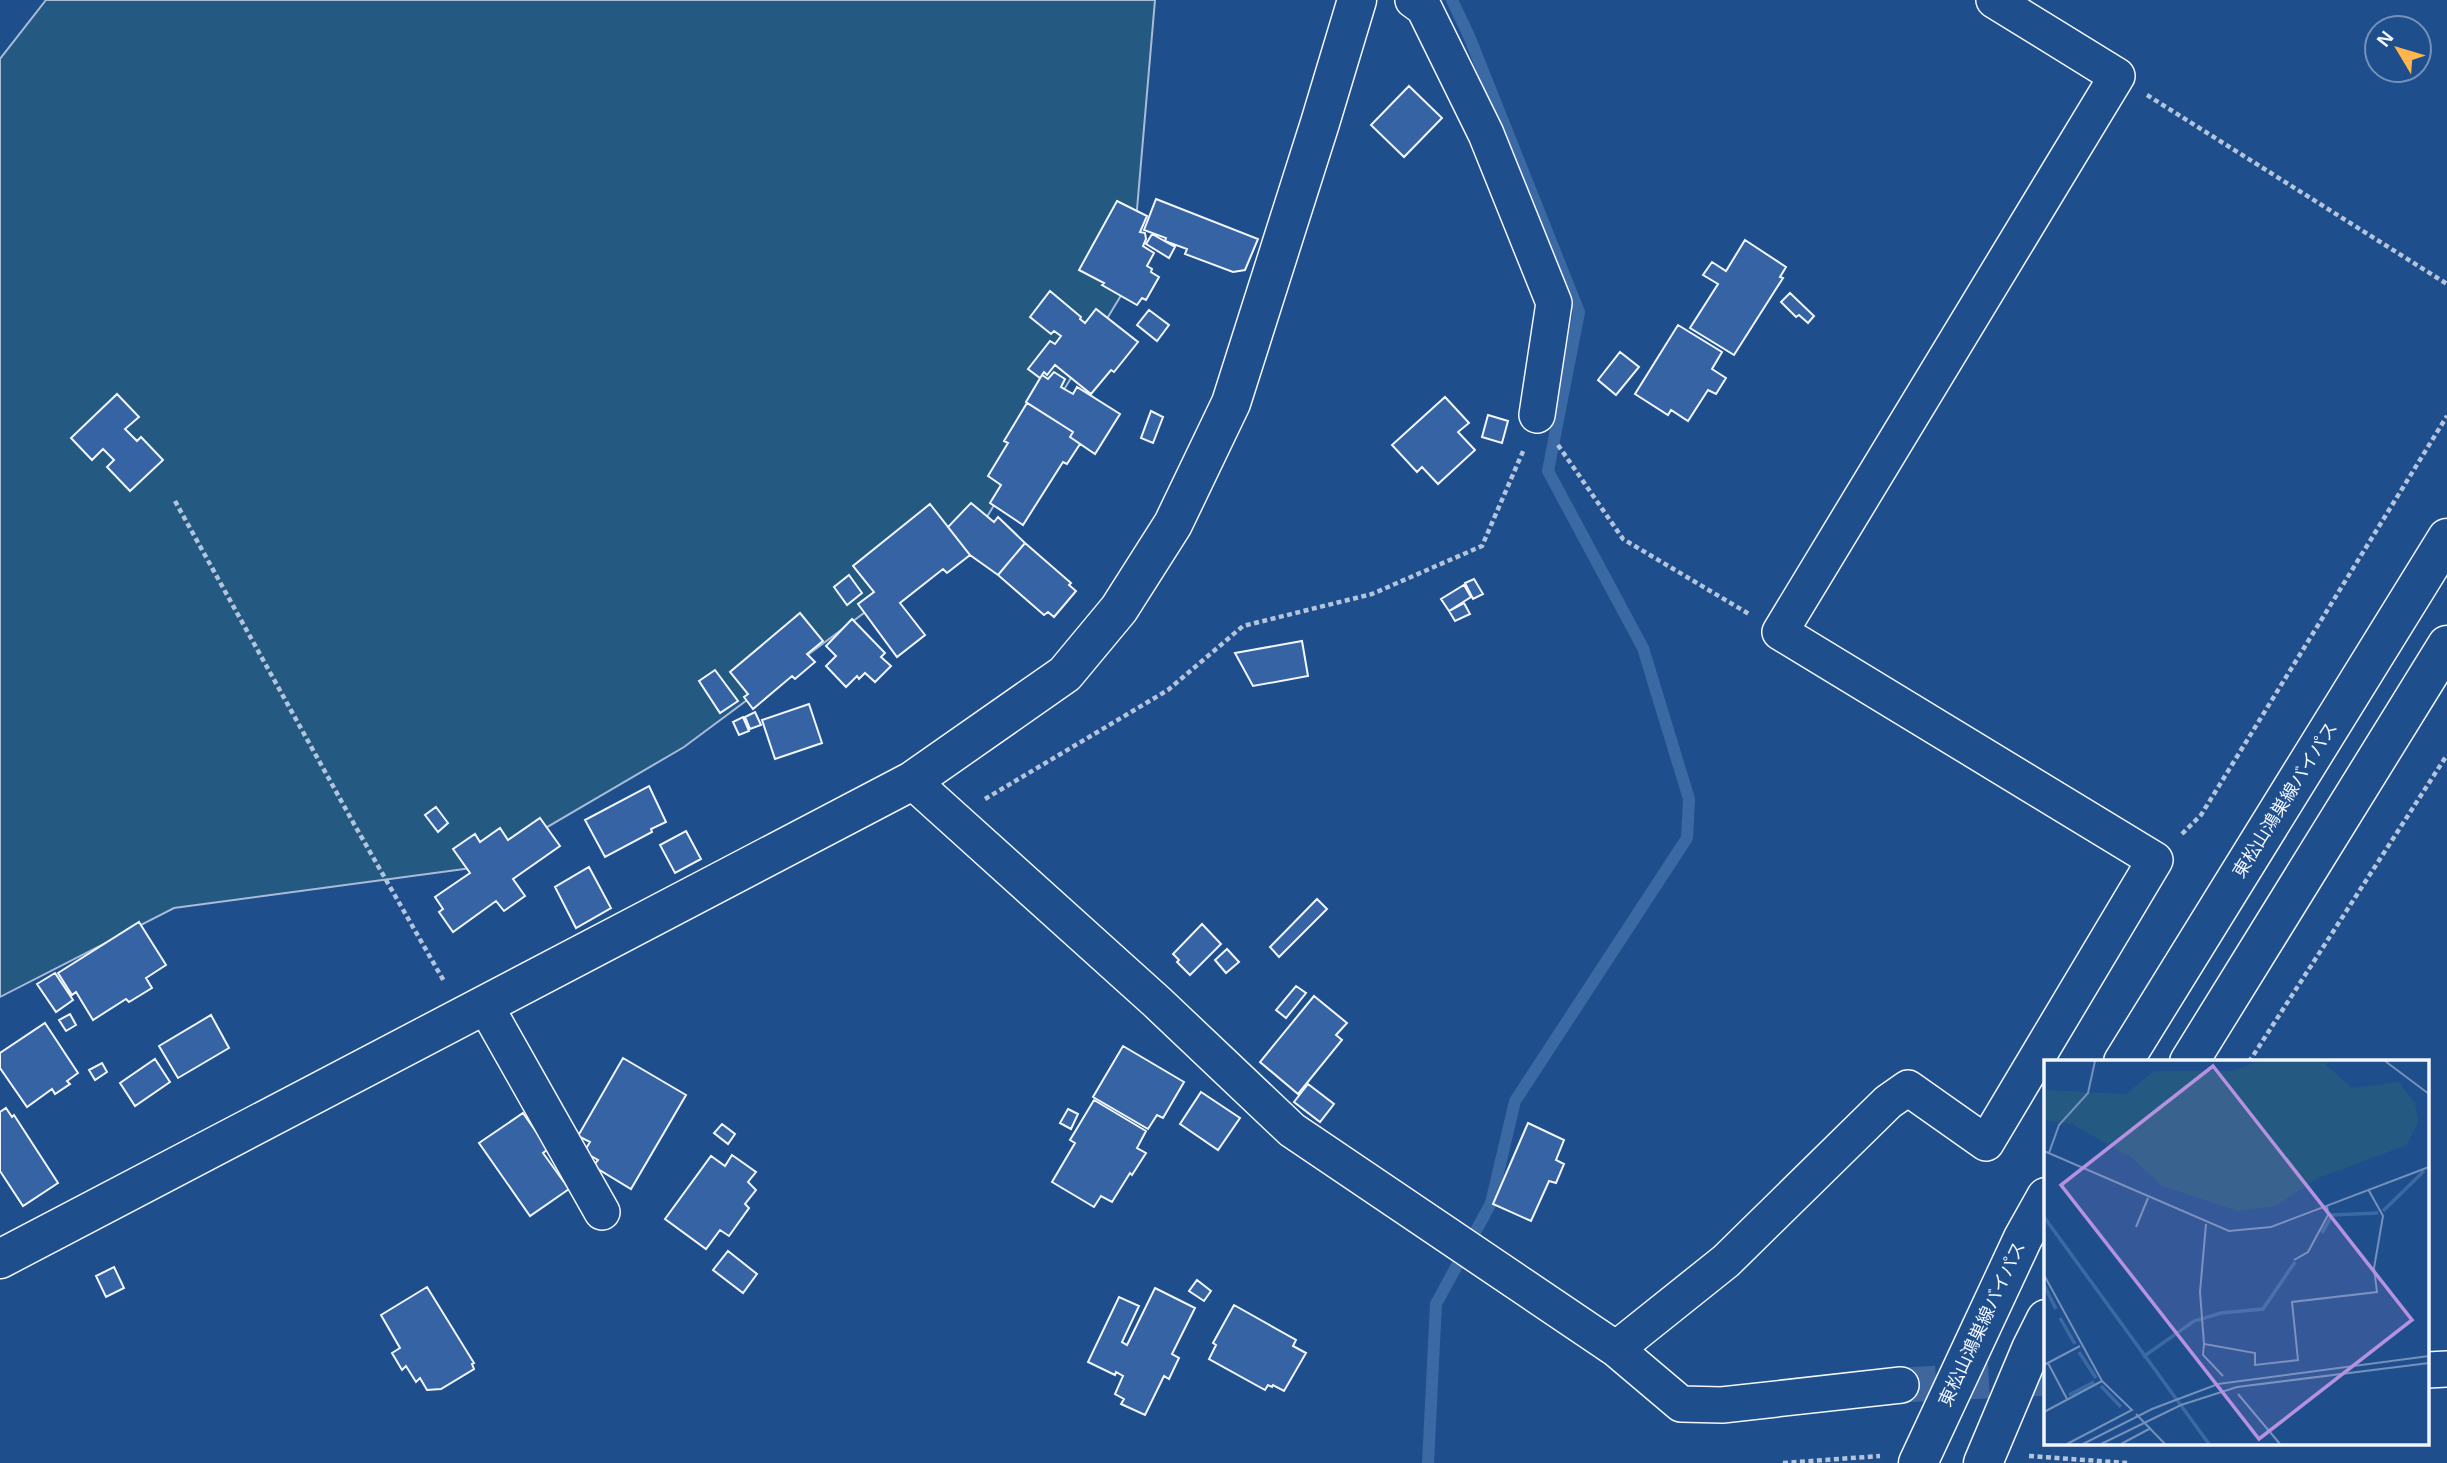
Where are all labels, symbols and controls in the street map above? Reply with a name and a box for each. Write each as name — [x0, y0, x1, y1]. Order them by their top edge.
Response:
north arrow — [2363, 14, 2433, 84]
text: N — [2372, 27, 2397, 51]
street label: 東松山鴻巣線バイパス — [2229, 719, 2341, 881]
inset map — [2044, 1060, 2430, 1446]
street label: 東松山鴻巣線バイパス — [1935, 1238, 2029, 1410]

